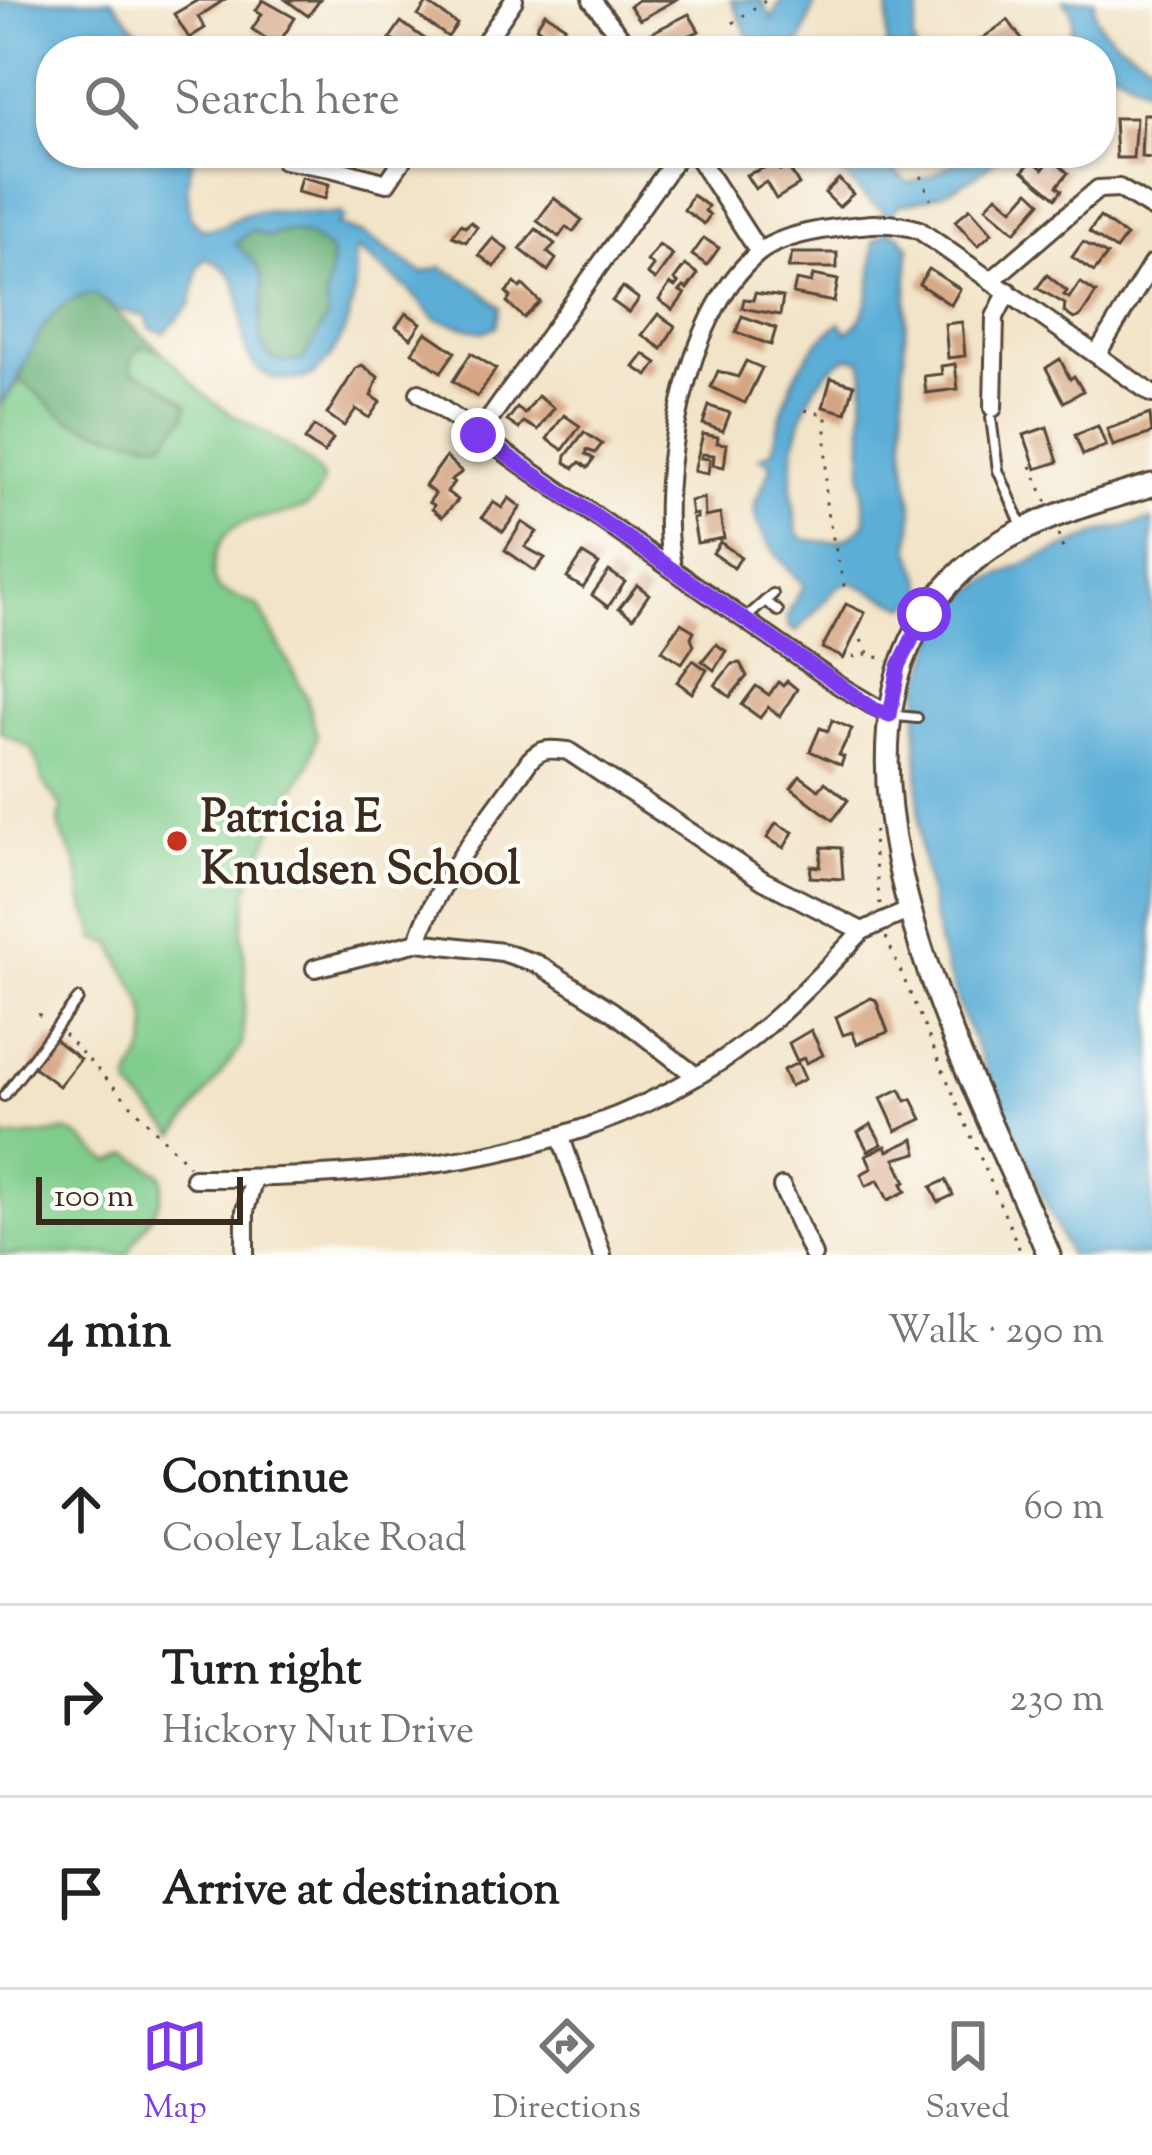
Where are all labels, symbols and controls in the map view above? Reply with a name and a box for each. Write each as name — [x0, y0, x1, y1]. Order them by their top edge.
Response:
search box — [36, 36, 1116, 168]
icon: search — [78, 69, 144, 135]
text: Search here — [174, 70, 400, 135]
route end — [451, 408, 505, 462]
route start — [897, 587, 951, 641]
place label: Patricia E Knudsen School — [201, 788, 521, 905]
marker: Patricia E Knudsen School — [164, 828, 190, 854]
scale bar — [36, 1171, 243, 1224]
text: 100 m — [54, 1174, 134, 1222]
text: 4 min — [48, 1297, 171, 1370]
text: Walk · 290 m — [888, 1305, 1104, 1361]
text: Continue — [162, 1448, 349, 1513]
icon: ahead — [48, 1476, 114, 1542]
text: 60 m — [1023, 1481, 1104, 1537]
text: Cooley Lake Road — [162, 1513, 467, 1569]
text: Turn right — [162, 1640, 361, 1705]
icon: right — [48, 1668, 114, 1734]
text: 230 m — [1009, 1673, 1104, 1729]
text: Hickory Nut Drive — [162, 1705, 474, 1761]
icon: arrive — [48, 1860, 114, 1926]
text: Arrive at destination — [162, 1860, 560, 1925]
tab: Map — [142, 2013, 208, 2133]
tab: Directions — [492, 2013, 641, 2133]
tab: Saved — [925, 2013, 1010, 2133]

